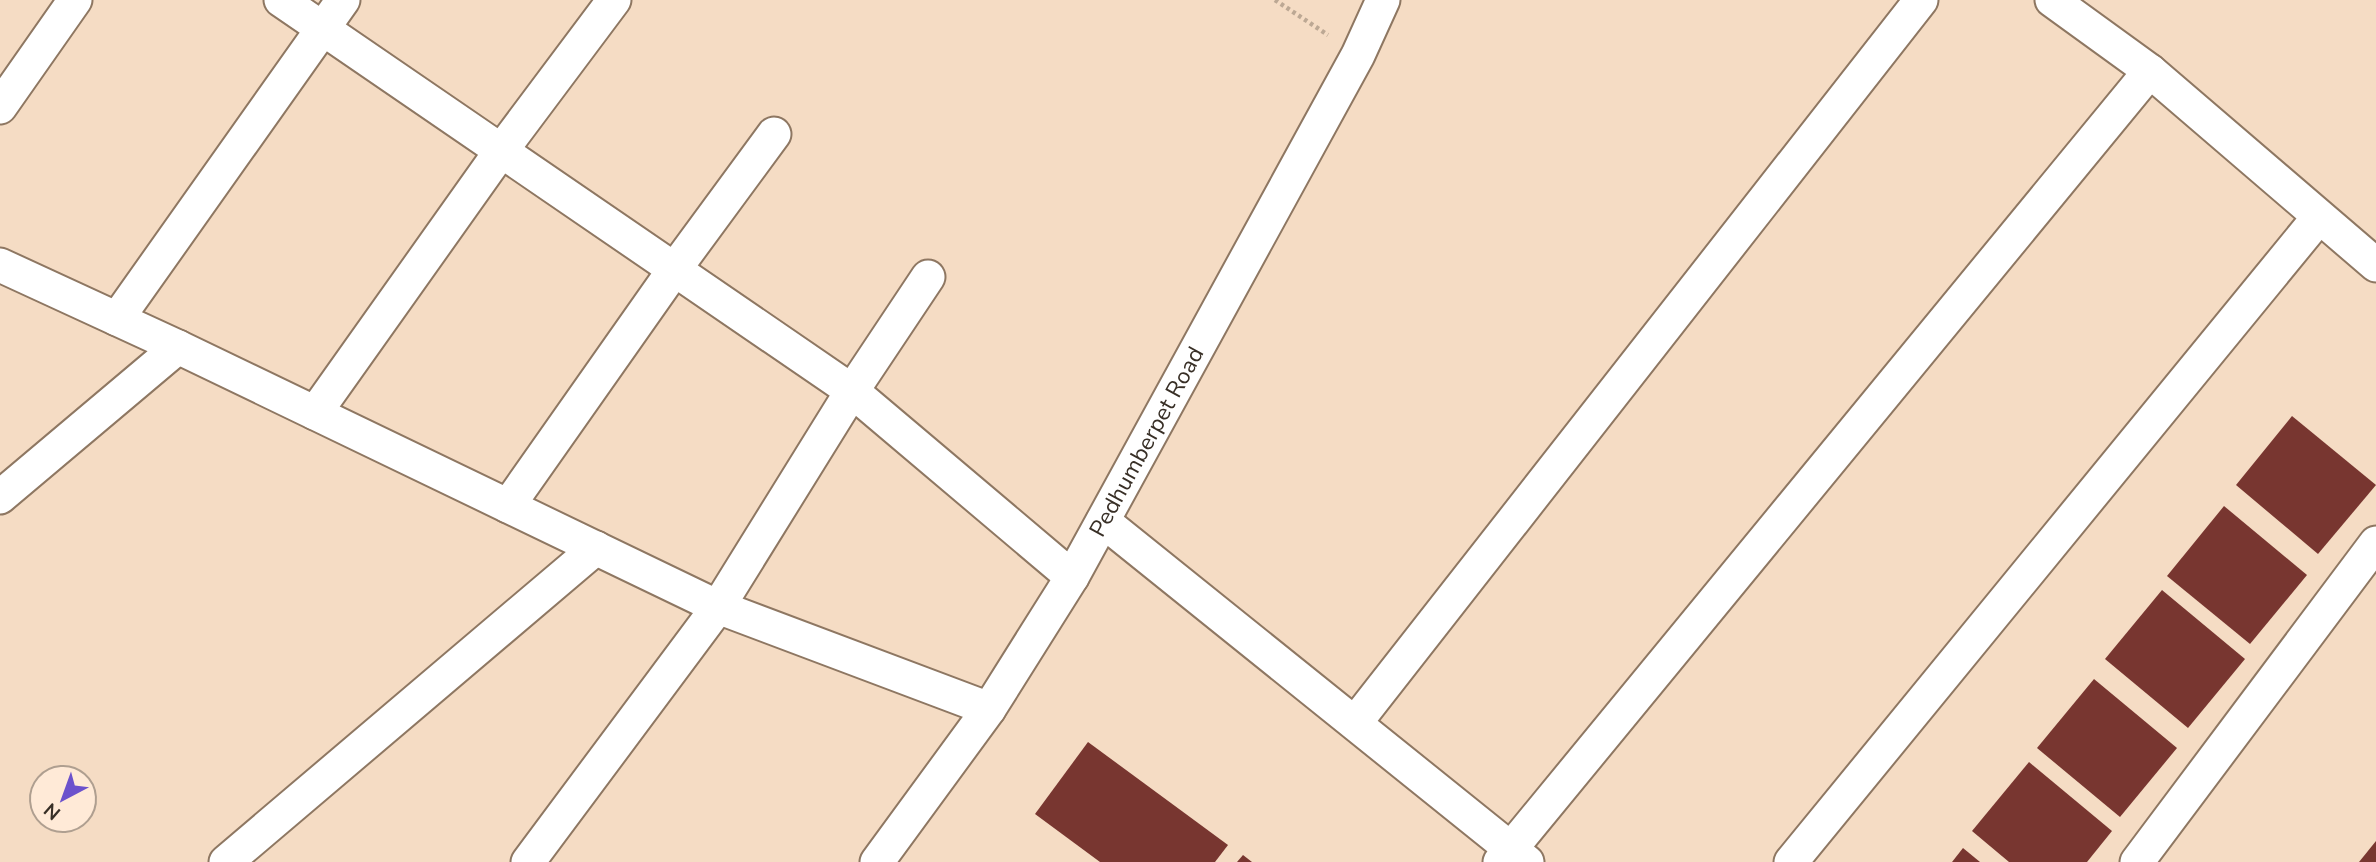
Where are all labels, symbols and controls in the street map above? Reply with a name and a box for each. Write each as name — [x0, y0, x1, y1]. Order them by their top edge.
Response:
street label: Pedhumberpet Road — [1082, 341, 1211, 542]
north arrow — [28, 764, 98, 834]
text: N — [39, 797, 66, 826]

